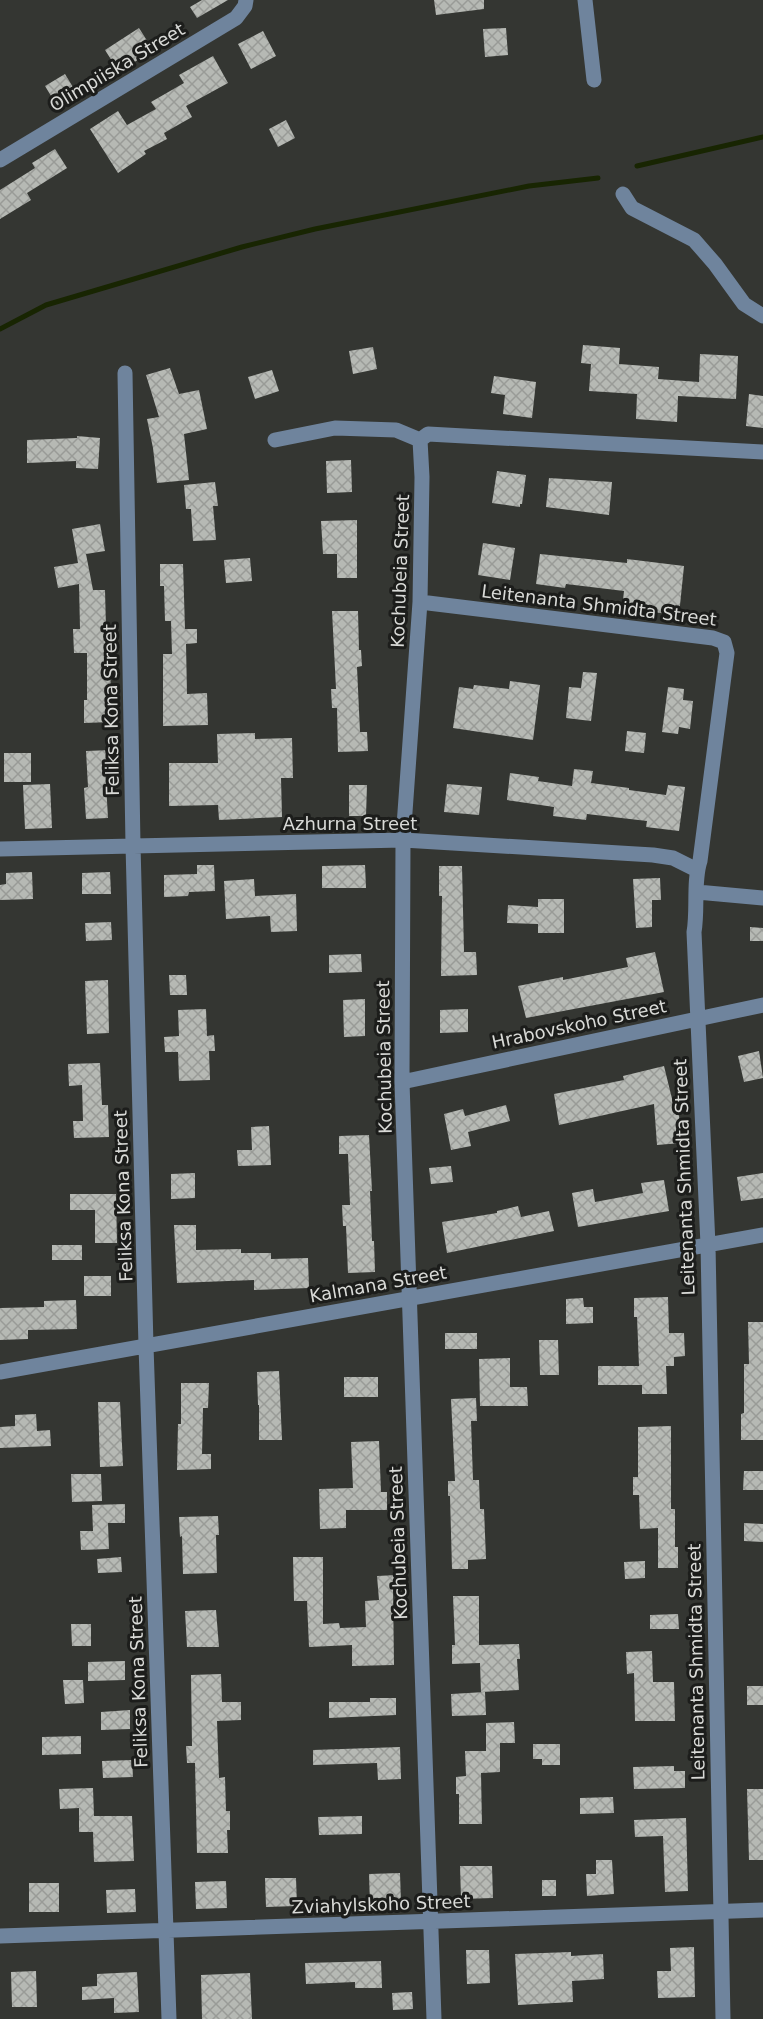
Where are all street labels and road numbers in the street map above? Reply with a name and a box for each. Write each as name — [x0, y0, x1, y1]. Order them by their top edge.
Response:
street label: Olimpiiska Street — [46, 18, 188, 116]
street label: Kochubeia Street — [387, 494, 413, 648]
street label: Leitenanta Shmidta Street — [480, 580, 718, 630]
street label: Feliksa Kona Street — [99, 624, 123, 796]
street label: Azhurna Street — [283, 813, 417, 834]
street label: Kochubeia Street — [372, 980, 396, 1134]
street label: Hrabovskoho Street — [490, 995, 668, 1053]
street label: Leitenanta Shmidta Street — [669, 1058, 699, 1296]
street label: Feliksa Kona Street — [110, 1110, 136, 1282]
street label: Kalmana Street — [308, 1262, 448, 1306]
street label: Kochubeia Street — [385, 1466, 411, 1620]
street label: Leitenanta Shmidta Street — [683, 1543, 709, 1781]
street label: Feliksa Kona Street — [125, 1596, 151, 1768]
street label: Zviahylskoho Street — [291, 1890, 471, 1918]

